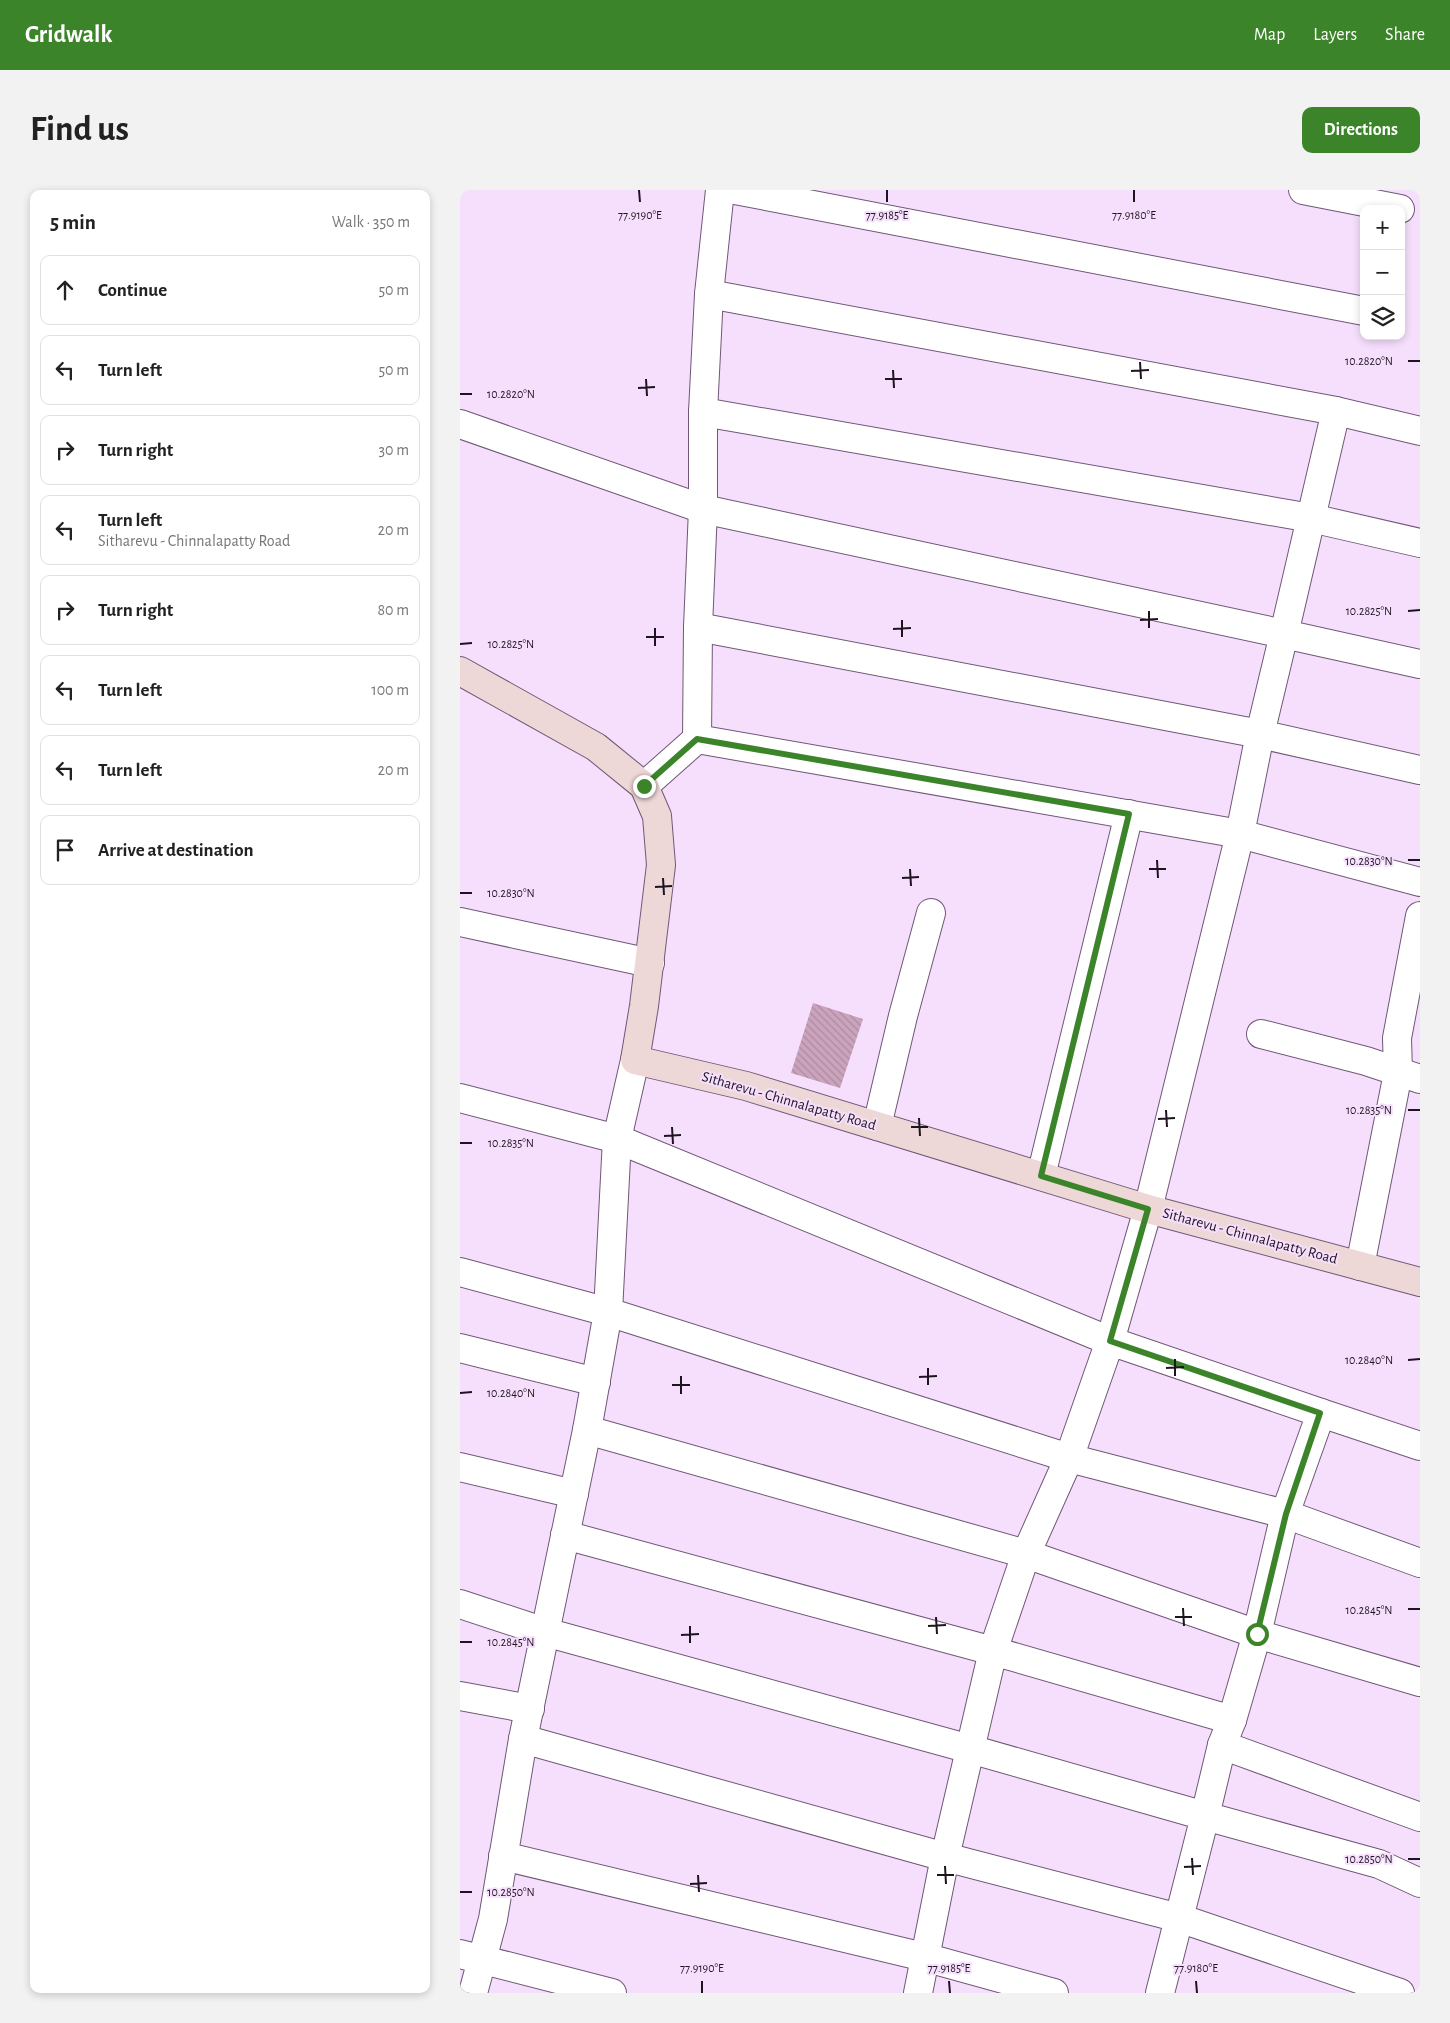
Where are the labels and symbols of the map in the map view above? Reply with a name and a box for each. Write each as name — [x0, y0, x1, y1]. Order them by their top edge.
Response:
text: 77.9190°E — [618, 209, 662, 221]
text: 77.9185°E — [866, 209, 908, 221]
text: 77.9180°E — [1112, 209, 1156, 221]
text: 10.2820°N — [1345, 355, 1393, 367]
text: 10.2820°N — [487, 388, 535, 400]
text: 10.2825°N — [1346, 605, 1392, 617]
text: 10.2825°N — [488, 638, 534, 650]
route end — [633, 775, 656, 798]
text: 10.2830°N — [1345, 855, 1393, 867]
text: 10.2830°N — [487, 887, 535, 899]
street label: Sitharevu - Chinnalapatty Road — [700, 1069, 878, 1133]
text: 10.2835°N — [1346, 1104, 1392, 1116]
text: 10.2835°N — [488, 1137, 534, 1149]
street label: Sitharevu - Chinnalapatty Road — [1161, 1205, 1339, 1267]
text: 10.2840°N — [1345, 1354, 1393, 1366]
text: 10.2840°N — [487, 1387, 535, 1399]
text: 10.2845°N — [1346, 1604, 1392, 1616]
route start — [1246, 1623, 1269, 1646]
text: 10.2845°N — [488, 1636, 534, 1648]
text: 10.2850°N — [1345, 1853, 1393, 1865]
text: 10.2850°N — [487, 1886, 535, 1898]
text: 77.9190°E — [680, 1962, 724, 1974]
text: 77.9185°E — [928, 1962, 970, 1974]
text: 77.9180°E — [1174, 1962, 1218, 1974]

